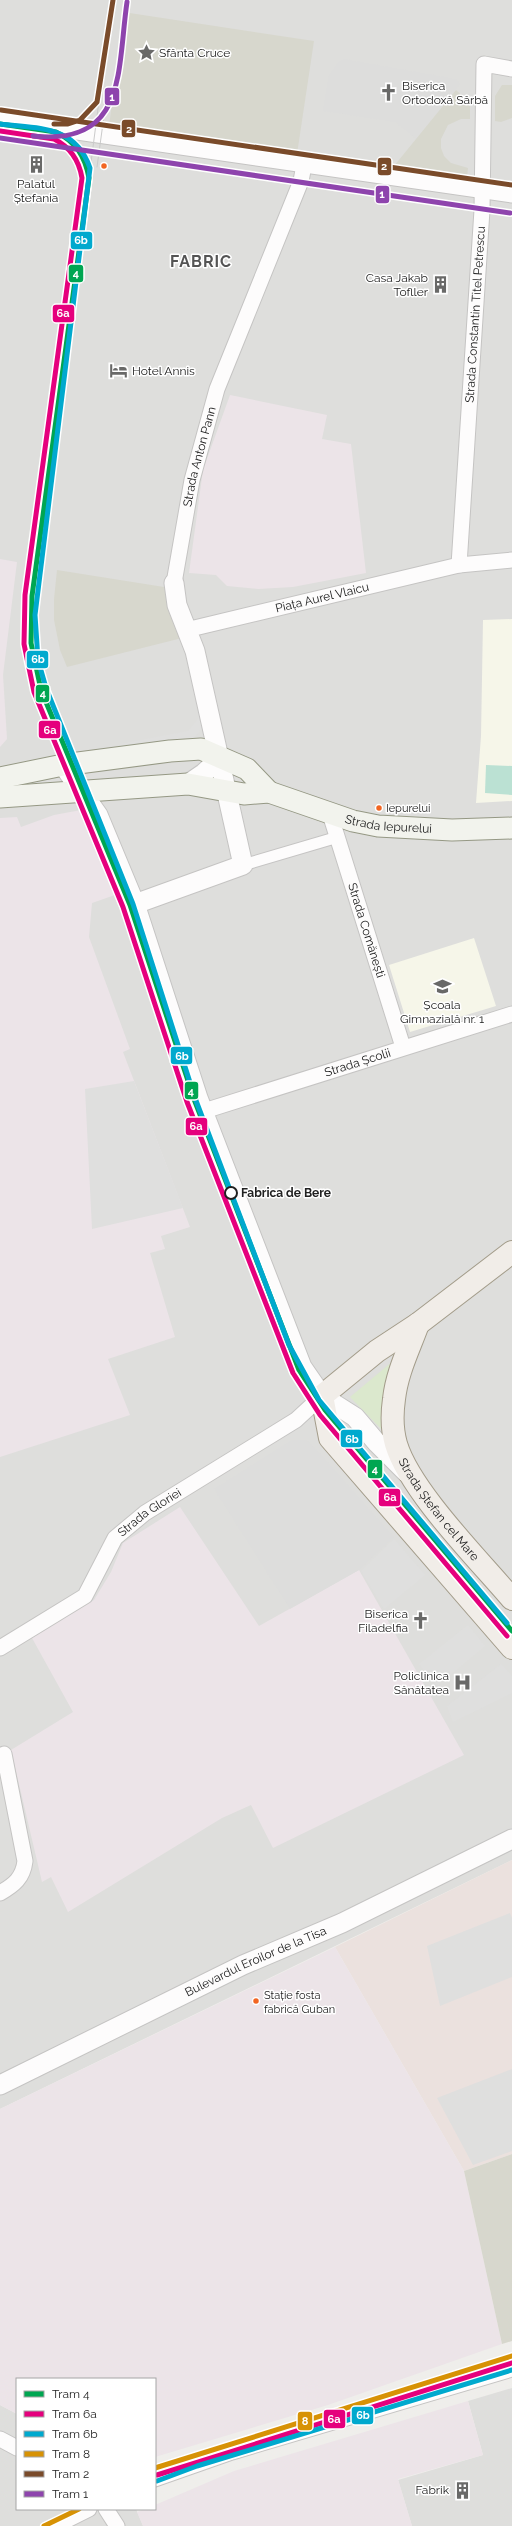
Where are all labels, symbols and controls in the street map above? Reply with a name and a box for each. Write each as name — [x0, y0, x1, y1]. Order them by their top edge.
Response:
place icon: Sfânta Cruce — [136, 43, 156, 63]
place label: Sfânta Cruce — [159, 46, 230, 60]
place label: Biserica Ortodoxă Sârbă — [402, 79, 488, 107]
church icon: Biserica Ortodoxă Sârbă — [379, 83, 399, 103]
line badge: 1 — [104, 87, 120, 106]
text: 1 — [109, 91, 115, 104]
line badge: 2 — [121, 119, 136, 138]
text: 2 — [126, 123, 132, 136]
building icon: Palatul Ștefania — [26, 155, 46, 175]
line badge: 2 — [377, 157, 392, 176]
text: 2 — [381, 160, 387, 173]
unlabelled marker — [99, 161, 109, 171]
place label: Palatul Ștefania — [14, 177, 58, 205]
line badge: 1 — [375, 185, 390, 204]
text: 1 — [379, 188, 385, 201]
street label: Strada Constantin Titel Petrescu — [463, 226, 488, 403]
line badge: 6b — [70, 231, 93, 250]
text: 6b — [74, 234, 88, 247]
district label: FABRIC — [170, 252, 232, 271]
line badge: 4 — [68, 264, 84, 283]
text: 4 — [73, 267, 79, 280]
place label: Casa Jakab Tofller — [366, 271, 429, 299]
building icon: Casa Jakab Tofller — [431, 275, 451, 295]
line badge: 6a — [52, 304, 75, 323]
text: 6a — [57, 307, 70, 320]
hotel icon: Hotel Annis — [109, 361, 129, 381]
place label: Hotel Annis — [132, 364, 195, 378]
street label: Strada Anton Pann — [180, 405, 219, 508]
street label: Piața Aurel Vlaicu — [274, 580, 370, 615]
line badge: 6b — [26, 650, 49, 669]
text: 6b — [31, 653, 45, 666]
line badge: 4 — [35, 684, 50, 703]
text: 4 — [40, 687, 46, 700]
line badge: 6a — [38, 720, 61, 739]
text: 6a — [44, 724, 57, 737]
place label: Iepurelui — [386, 802, 430, 815]
marker: Iepurelui — [374, 803, 384, 813]
street label: Strada Iepurelui — [343, 812, 432, 836]
street label: Strada Comănești — [345, 881, 388, 980]
school or university icon: Școala Gimnazială nr. 1 — [432, 976, 452, 996]
place label: Școala Gimnazială nr. 1 — [400, 998, 484, 1026]
line badge: 6b — [170, 1046, 193, 1065]
street label: Strada Școlii — [323, 1046, 392, 1080]
text: 6b — [175, 1050, 189, 1063]
line badge: 4 — [184, 1081, 199, 1100]
text: 4 — [188, 1085, 194, 1098]
line badge: 6a — [185, 1117, 208, 1136]
text: 6a — [190, 1120, 203, 1133]
marker: Fabrica de Bere — [224, 1186, 238, 1200]
place label: Fabrica de Bere — [241, 1186, 331, 1200]
line badge: 6b — [340, 1429, 363, 1448]
text: 6b — [345, 1433, 359, 1446]
street label: Strada Ștefan cel Mare — [396, 1456, 482, 1564]
line badge: 4 — [367, 1459, 383, 1479]
text: 4 — [372, 1463, 378, 1476]
street label: Strada Gloriei — [115, 1485, 184, 1540]
line badge: 6a — [378, 1488, 401, 1507]
text: 6a — [384, 1491, 397, 1504]
place label: Biserica Filadelfia — [358, 1607, 408, 1635]
church icon: Biserica Filadelfia — [411, 1611, 431, 1631]
place label: Policlinica Sănătatea — [393, 1669, 449, 1697]
hospital icon: Policlinica Sănătatea — [452, 1673, 472, 1693]
street label: Bulevardul Eroilor de la Tisa — [183, 1923, 328, 2000]
place label: Stație fosta fabrică Guban — [264, 1989, 335, 2016]
marker: Stație fosta fabrică Guban — [251, 1996, 261, 2006]
legend — [16, 2378, 156, 2510]
text: Tram 4 — [52, 2387, 90, 2401]
line badge: 6b — [351, 2406, 374, 2425]
text: Tram 6a — [52, 2407, 97, 2421]
line badge: 6a — [323, 2409, 346, 2429]
text: 6b — [356, 2409, 370, 2422]
line badge: 8 — [297, 2411, 313, 2431]
text: 6a — [328, 2413, 341, 2426]
text: 8 — [302, 2415, 309, 2428]
text: Tram 6b — [52, 2427, 98, 2441]
text: Tram 8 — [52, 2447, 90, 2461]
text: Tram 2 — [52, 2467, 89, 2481]
building icon: Fabrik — [452, 2480, 472, 2500]
place label: Fabrik — [416, 2483, 450, 2497]
text: Tram 1 — [52, 2487, 88, 2501]

